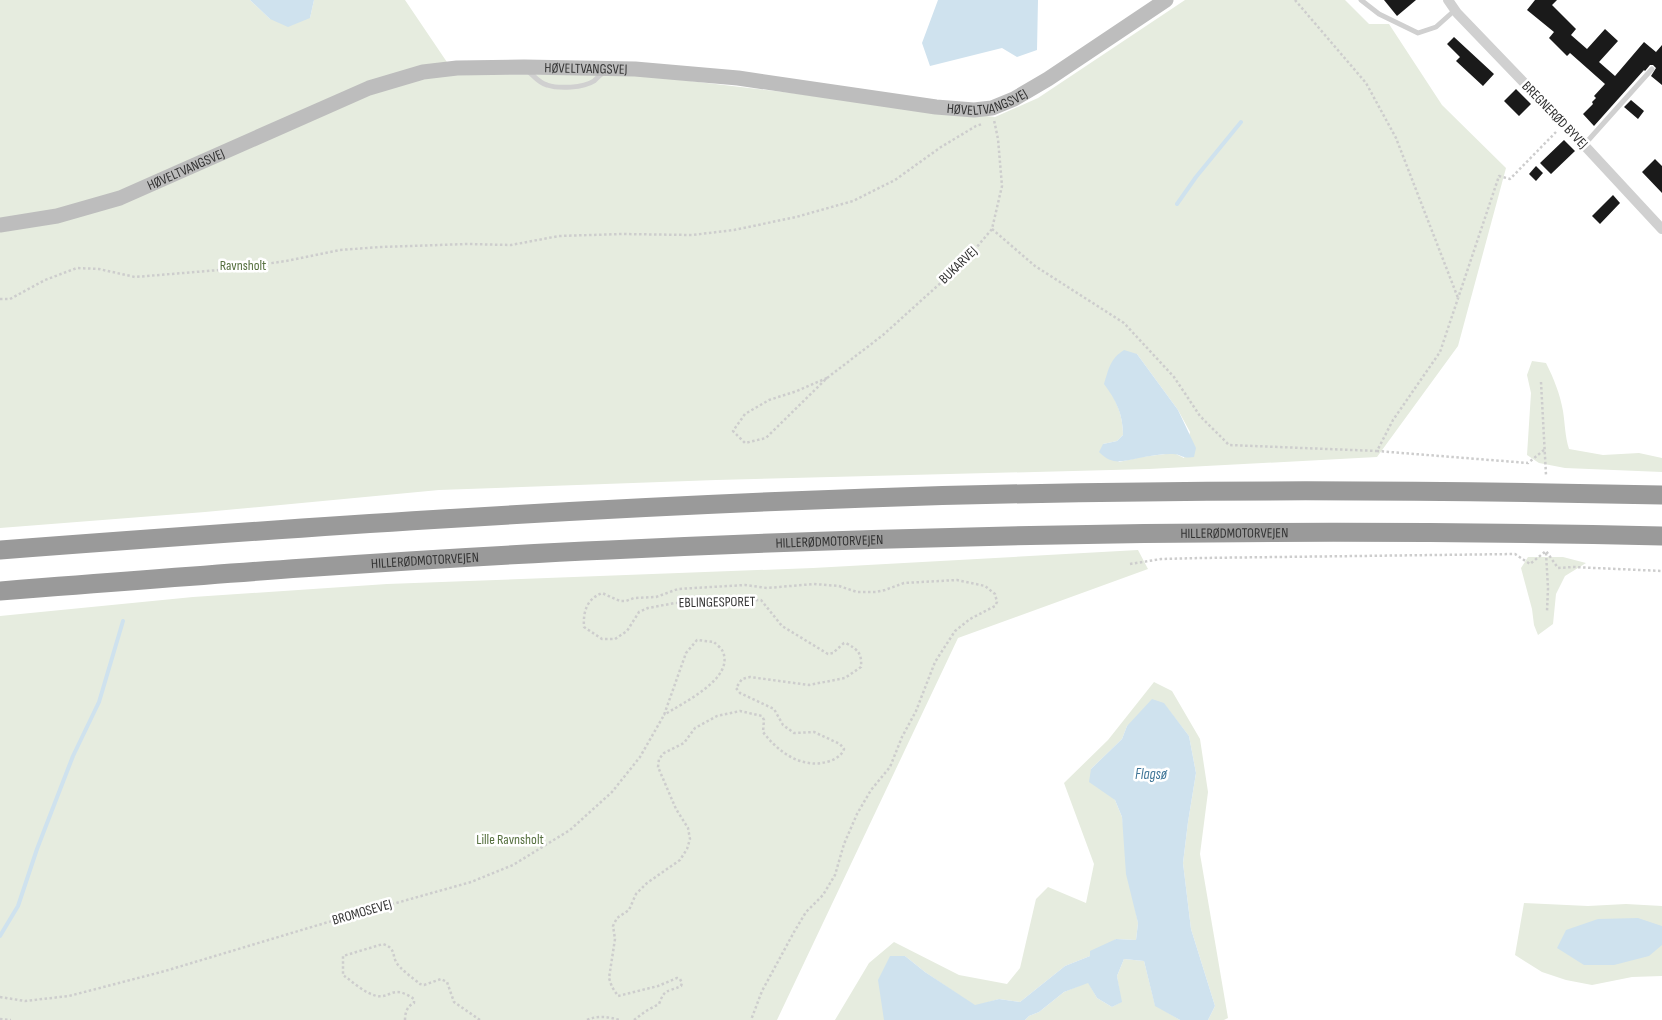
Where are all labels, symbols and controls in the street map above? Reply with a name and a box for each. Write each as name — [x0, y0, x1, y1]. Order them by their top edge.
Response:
street label: HØVELTVANGSVEJ — [544, 59, 628, 77]
street label: BREGNERØD BYVEJ — [1518, 78, 1592, 152]
street label: HØVELTVANGSVEJ — [946, 85, 1030, 119]
street label: HØVELTVANGSVEJ — [144, 144, 227, 194]
street label: BUKARVEJ — [935, 243, 981, 287]
park label: Ravnsholt — [220, 257, 266, 274]
street label: HILLERØDMOTORVEJEN — [1180, 524, 1288, 542]
street label: HILLERØDMOTORVEJEN — [775, 531, 884, 551]
street label: HILLERØDMOTORVEJEN — [370, 548, 479, 572]
street label: EBLINGESPORET — [679, 593, 756, 611]
water label: Flagsø — [1135, 765, 1168, 784]
park label: Lille Ravnsholt — [476, 831, 544, 848]
street label: BROMOSEVEJ — [330, 895, 394, 929]

